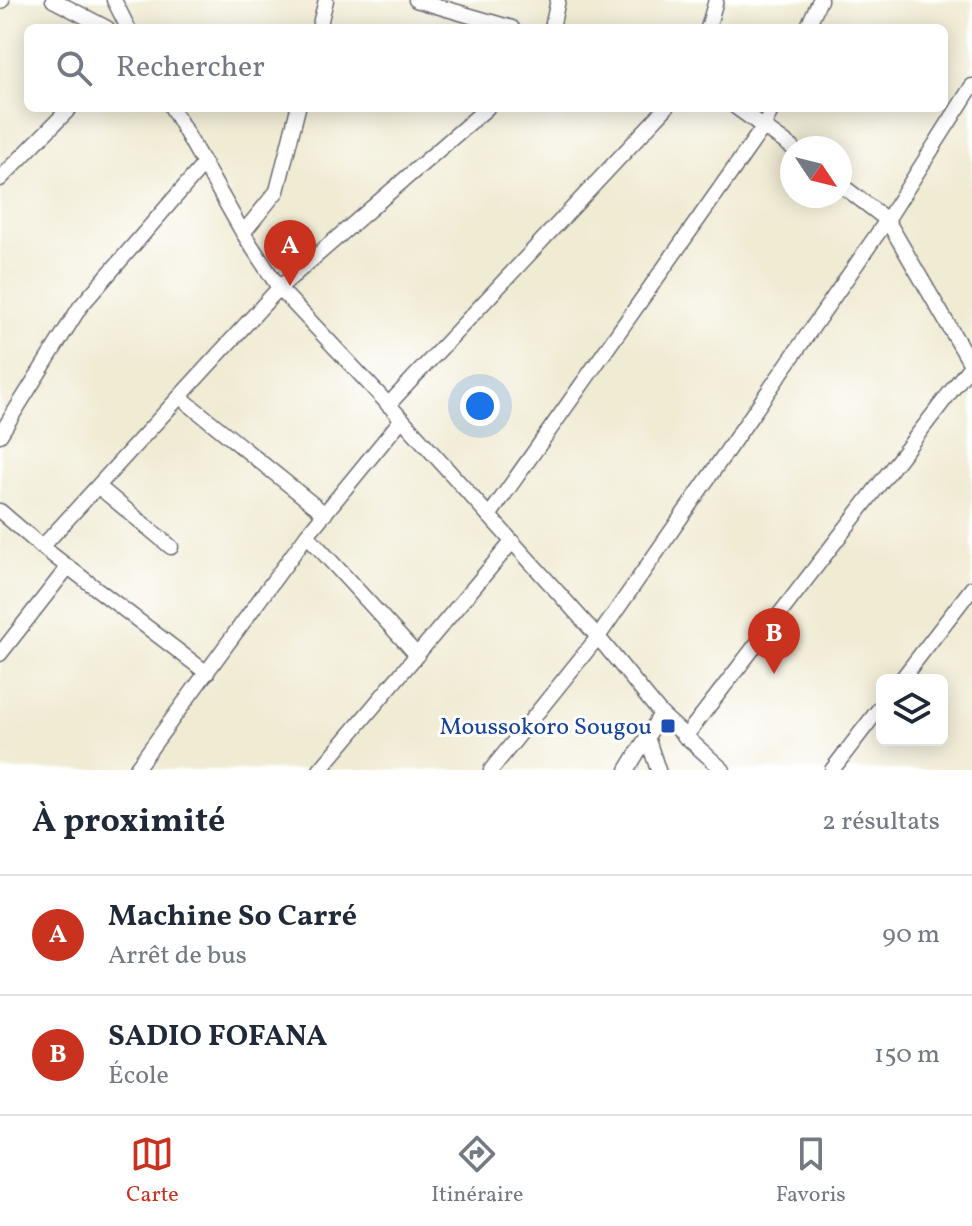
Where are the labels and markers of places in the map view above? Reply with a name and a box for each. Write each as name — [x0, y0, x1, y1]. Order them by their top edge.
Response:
pin: A — [264, 220, 316, 286]
pin: B — [748, 608, 800, 674]
place label: Moussokoro Sougou — [440, 711, 652, 745]
marker: Moussokoro Sougou — [659, 717, 677, 735]

